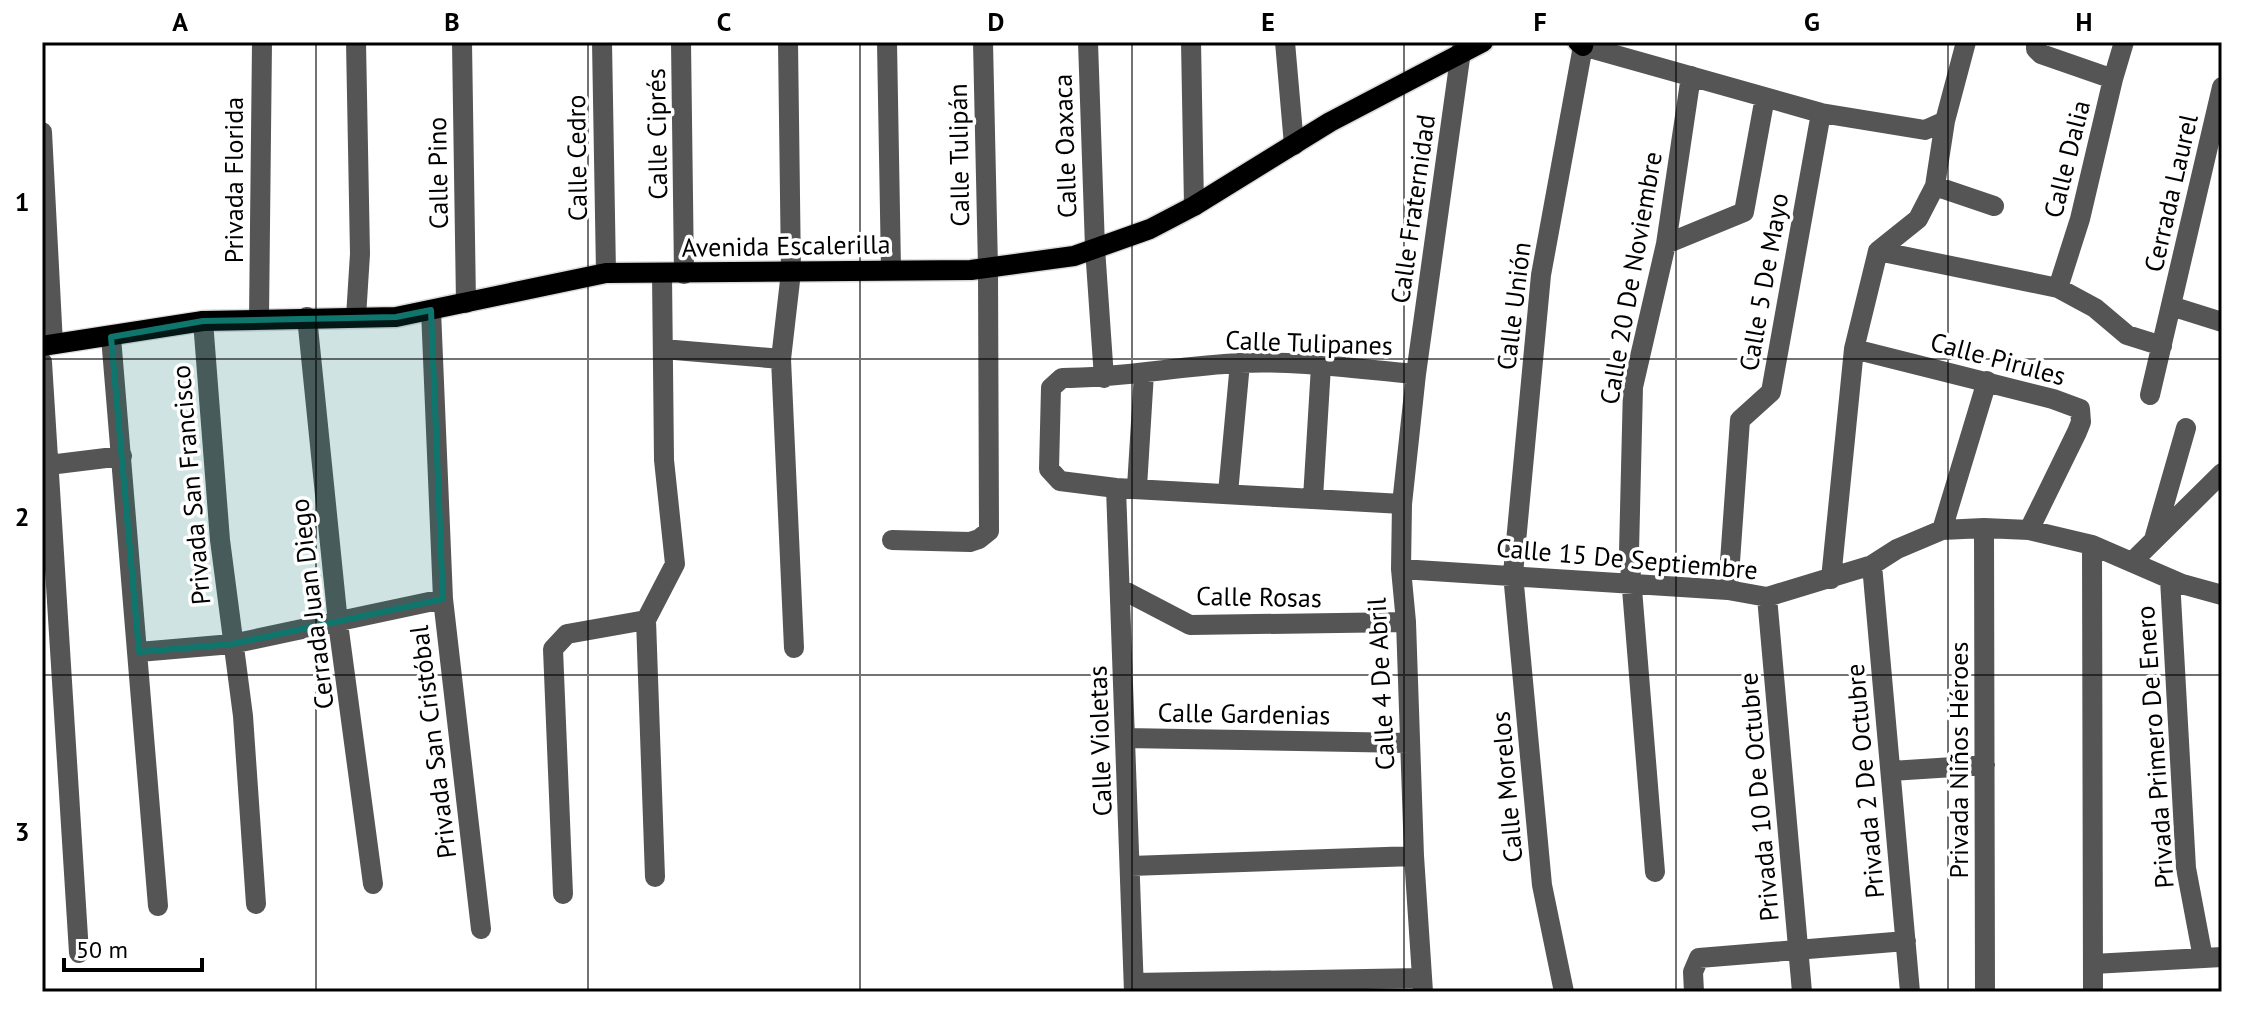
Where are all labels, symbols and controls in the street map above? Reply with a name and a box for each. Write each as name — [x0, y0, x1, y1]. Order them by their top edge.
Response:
text: A — [172, 5, 188, 38]
text: B — [444, 5, 460, 38]
text: C — [717, 5, 731, 38]
text: D — [988, 5, 1004, 38]
text: E — [1261, 5, 1275, 38]
text: F — [1533, 5, 1547, 38]
text: G — [1804, 5, 1820, 38]
text: H — [2076, 5, 2092, 38]
street label: Calle Ciprés — [639, 68, 674, 200]
street label: Calle Oaxaca — [1045, 73, 1084, 219]
street label: Calle Tulipán — [941, 83, 976, 227]
street label: Calle Cedro — [559, 94, 594, 222]
street label: Privada Florida — [217, 97, 250, 263]
street label: Calle Dalia — [2036, 97, 2097, 221]
street label: Cerrada Laurel — [2136, 110, 2205, 275]
street label: Calle Fraternidad — [1383, 112, 1442, 306]
street label: Calle Pino — [420, 117, 455, 229]
street label: Calle 20 De Noviembre — [1592, 149, 1669, 407]
text: 1 — [15, 185, 29, 218]
street label: Calle 5 De Mayo — [1732, 190, 1795, 373]
street label: Avenida Escalerilla — [681, 227, 891, 264]
street label: Calle Unión — [1489, 240, 1538, 372]
street label: Calle Tulipanes — [1225, 323, 1393, 362]
street label: Calle Pirules — [1927, 325, 2069, 392]
street label: Privada San Francisco — [164, 364, 217, 606]
street label: Cerrada Juan Diego — [282, 497, 341, 711]
text: 2 — [15, 500, 29, 533]
street label: Calle 15 De Septiembre — [1495, 531, 1759, 586]
street label: Calle Rosas — [1196, 579, 1322, 614]
street label: Calle 4 De Abril — [1359, 597, 1401, 771]
street label: Privada Primero De Enero — [2128, 605, 2181, 890]
street label: Privada San Cristóbal — [402, 623, 463, 861]
street label: Privada Niños Héroes — [1942, 642, 1975, 878]
street label: Privada 2 De Octubre — [1838, 662, 1891, 900]
street label: Calle Violetas — [1080, 665, 1119, 817]
street label: Privada 10 De Octubre — [1731, 671, 1786, 923]
street label: Calle Gardenias — [1157, 695, 1331, 732]
street label: Calle Morelos — [1483, 710, 1530, 864]
text: 3 — [15, 815, 29, 848]
scale bar — [64, 922, 202, 972]
text: 50 m — [76, 934, 128, 965]

